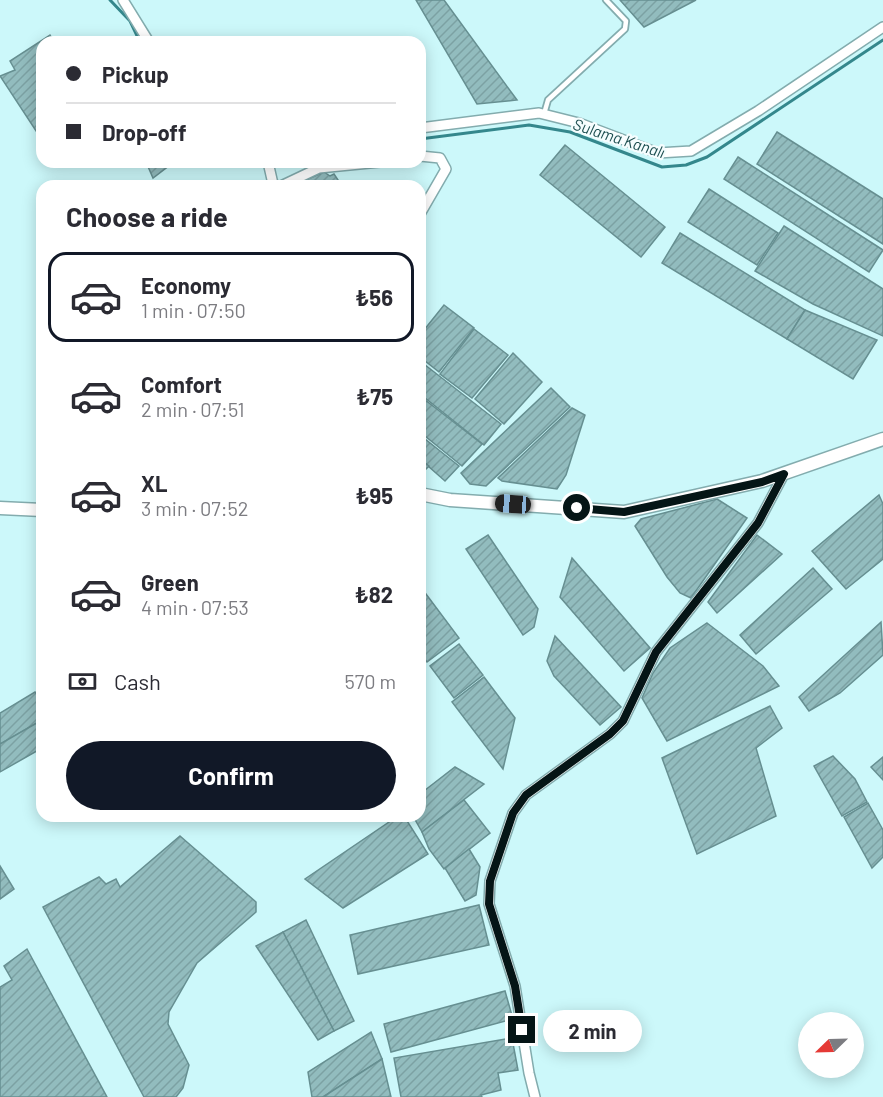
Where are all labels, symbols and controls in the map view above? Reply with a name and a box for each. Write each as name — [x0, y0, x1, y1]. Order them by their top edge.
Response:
text: Pickup — [102, 61, 169, 87]
water label: Sulama Kanalı — [571, 114, 667, 161]
text: Drop-off — [102, 119, 186, 145]
text: Choose a ride — [66, 200, 228, 232]
icon: car — [69, 270, 123, 324]
text: Economy — [141, 272, 231, 298]
text: ₺56 — [355, 284, 393, 310]
text: 1 min · 07:50 — [141, 298, 246, 322]
icon: car — [69, 369, 123, 423]
text: Comfort — [141, 371, 222, 397]
text: ₺75 — [356, 383, 393, 409]
text: 2 min · 07:51 — [141, 397, 245, 421]
icon: car — [69, 468, 123, 522]
text: XL — [141, 470, 167, 496]
text: ₺95 — [355, 482, 393, 508]
car — [494, 494, 532, 514]
route start — [563, 494, 590, 521]
text: 3 min · 07:52 — [141, 496, 248, 520]
icon: car — [69, 567, 123, 621]
text: Green — [141, 569, 199, 595]
text: ₺82 — [355, 581, 393, 607]
text: 4 min · 07:53 — [141, 595, 249, 619]
icon: cash — [66, 665, 99, 698]
text: Cash — [114, 668, 161, 694]
text: 570 m — [344, 669, 396, 693]
button: Confirm — [66, 741, 396, 810]
callout: 2 min — [543, 1009, 642, 1051]
north arrow — [798, 1012, 864, 1078]
map controls — [798, 1012, 864, 1078]
route end — [508, 1016, 535, 1043]
text: 2 min — [569, 1019, 616, 1043]

